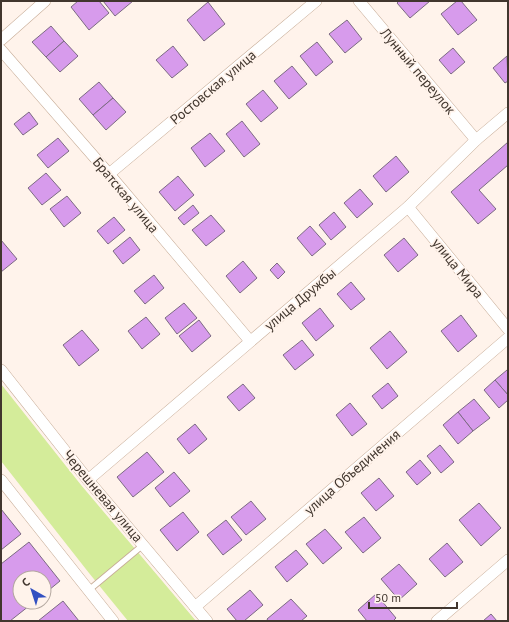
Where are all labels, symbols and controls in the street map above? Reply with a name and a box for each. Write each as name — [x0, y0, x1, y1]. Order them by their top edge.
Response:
street label: Лунный переулок — [376, 23, 460, 118]
street label: Ростовская улица — [166, 46, 260, 128]
street label: Братская улица — [89, 153, 163, 237]
street label: улица Мира — [428, 234, 488, 302]
street label: улица Дружбы — [260, 264, 340, 334]
street label: улица Объединения — [300, 425, 404, 519]
street label: Черешневая улица — [59, 446, 147, 546]
north arrow — [12, 570, 52, 610]
text: С — [19, 575, 33, 590]
scale bar — [369, 584, 457, 610]
text: 50 m — [375, 590, 401, 605]

